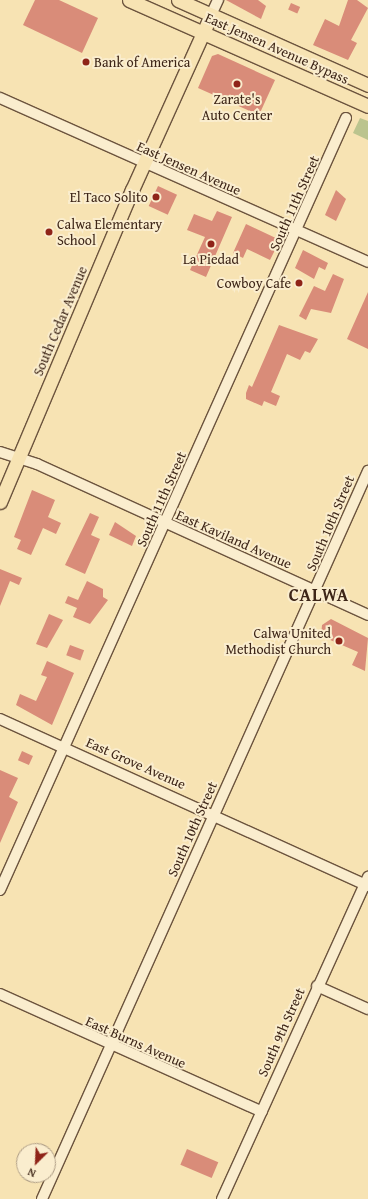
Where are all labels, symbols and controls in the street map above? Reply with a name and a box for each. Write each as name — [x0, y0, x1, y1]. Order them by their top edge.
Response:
street label: East Jensen Avenue Bypass — [203, 9, 351, 87]
place label: Bank of America — [94, 54, 190, 70]
marker: Bank of America — [81, 57, 91, 67]
marker: Zarate's Auto Center — [232, 79, 242, 89]
place label: Zarate's Auto Center — [202, 91, 272, 124]
street label: East Jensen Avenue — [134, 138, 244, 198]
street label: South 11th Street — [266, 153, 322, 253]
place label: El Taco Solito — [70, 189, 148, 205]
marker: El Taco Solito — [151, 192, 161, 202]
place label: Calwa Elementary School — [57, 216, 162, 248]
marker: Calwa Elementary School — [44, 227, 54, 237]
marker: La Piedad — [206, 239, 216, 249]
place label: La Piedad — [183, 251, 239, 267]
street label: South Cedar Avenue — [29, 264, 91, 378]
place label: Cowboy Cafe — [217, 275, 291, 291]
marker: Cowboy Cafe — [294, 278, 304, 288]
street label: South 11th Street — [133, 449, 189, 549]
street label: South 10th Street — [302, 473, 358, 573]
street label: East Kaviland Avenue — [174, 506, 294, 572]
district label: CALWA — [289, 584, 349, 606]
place label: Calwa United Methodist Church — [226, 625, 331, 658]
marker: Calwa United Methodist Church — [334, 636, 344, 646]
street label: East Grove Avenue — [84, 734, 188, 792]
street label: South 10th Street — [164, 779, 220, 879]
street label: South 9th Street — [254, 985, 308, 1079]
street label: East Burns Avenue — [83, 1012, 189, 1072]
north arrow — [16, 1143, 56, 1183]
text: N — [25, 1164, 38, 1182]

